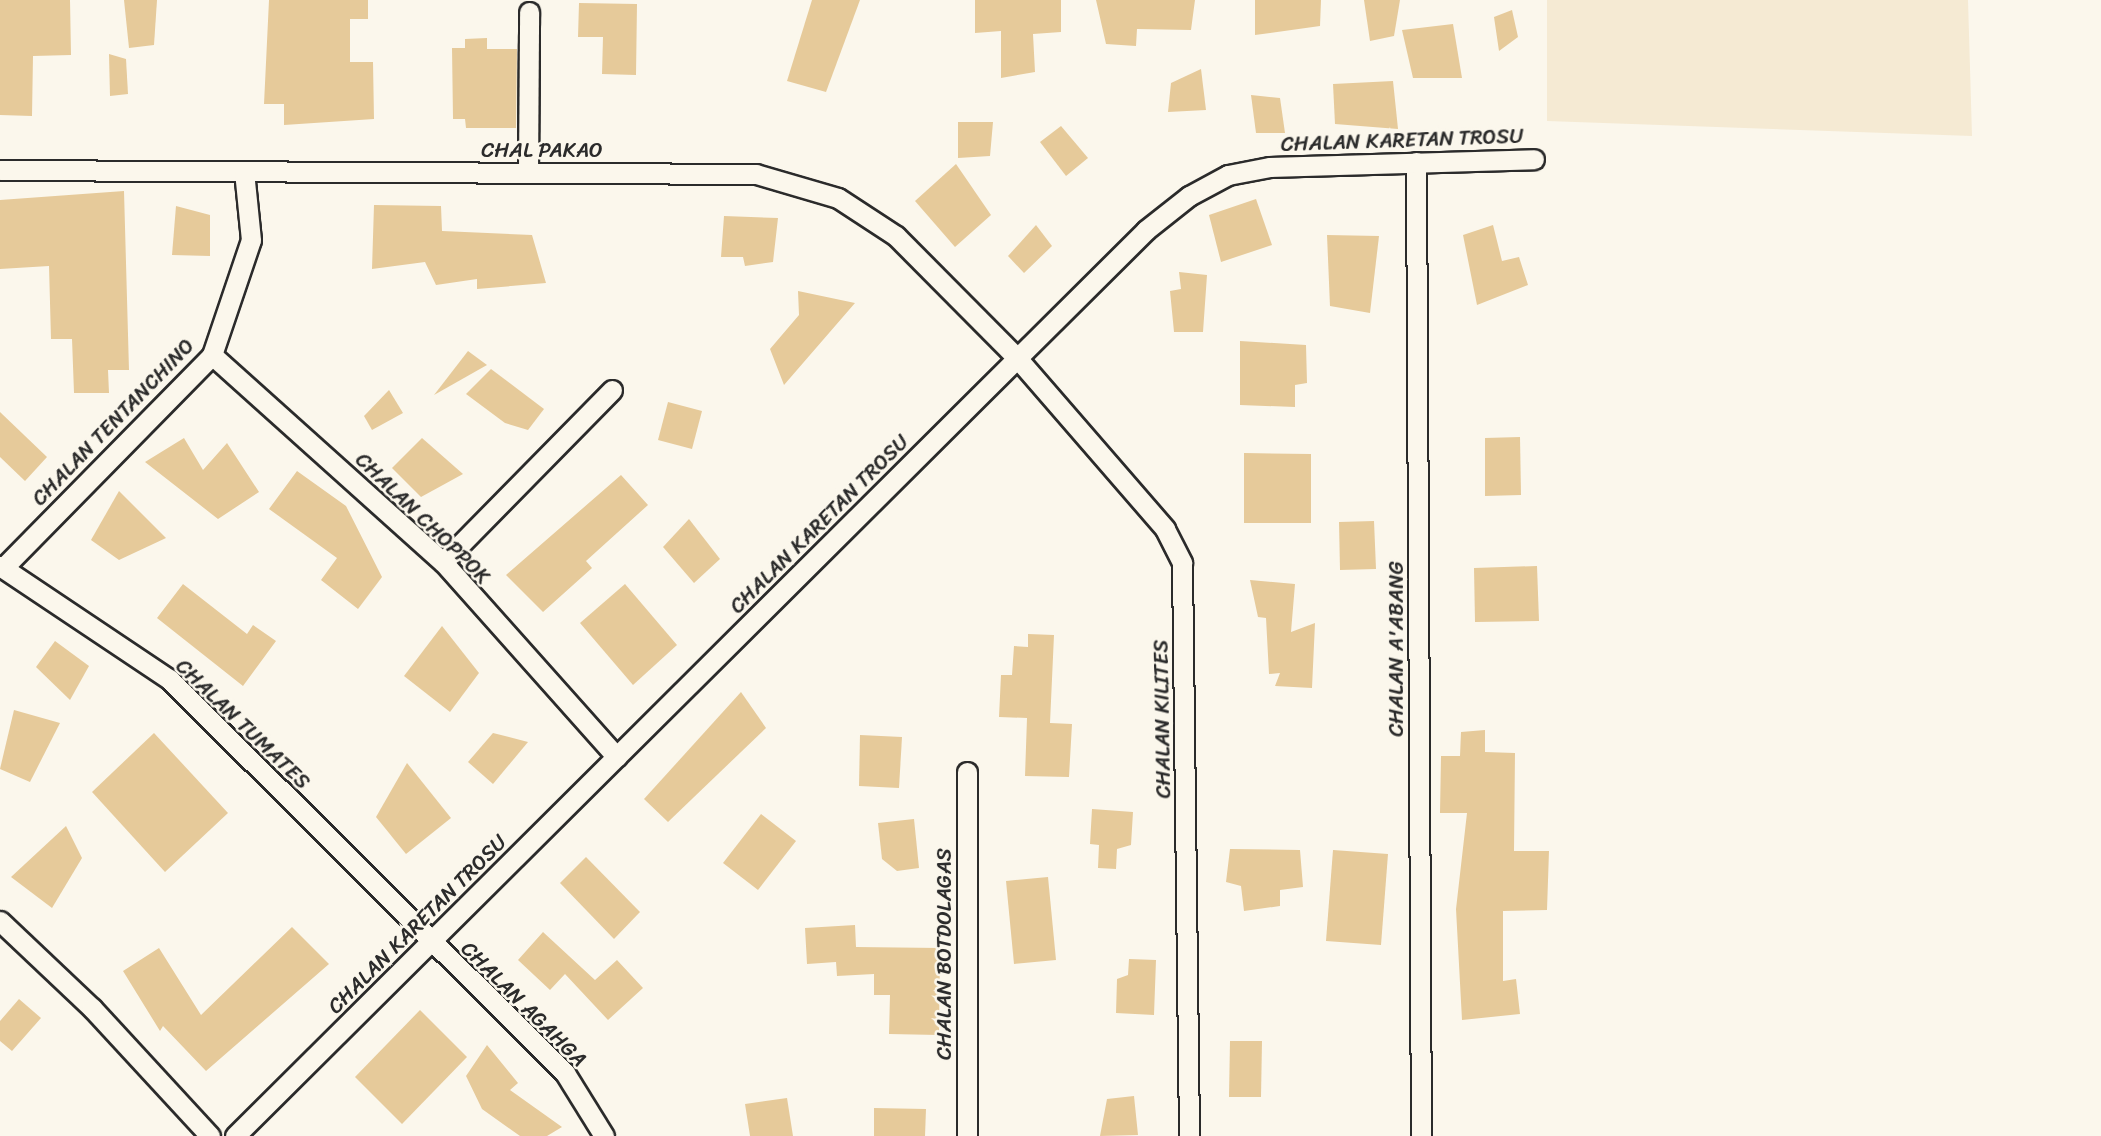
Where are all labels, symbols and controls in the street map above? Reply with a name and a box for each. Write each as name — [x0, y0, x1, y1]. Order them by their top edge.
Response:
street label: CHALAN KARETAN TROSU — [1281, 123, 1523, 157]
street label: CHAL PAKAO — [481, 137, 603, 163]
street label: CHALAN TENTANCHINO — [27, 333, 199, 511]
street label: CHALAN KARETAN TROSU — [725, 430, 913, 618]
street label: CHALAN CHOPPOK — [350, 447, 496, 589]
street label: CHALAN A'ABANG — [1383, 561, 1409, 737]
street label: CHALAN KILITES — [1148, 640, 1176, 798]
street label: CHALAN TUMATES — [170, 653, 316, 795]
street label: CHALAN KARETAN TROSU — [323, 830, 511, 1018]
street label: CHALAN BOTDOLAGAS — [931, 849, 957, 1059]
street label: CHALAN AGAHGA — [456, 936, 592, 1072]

